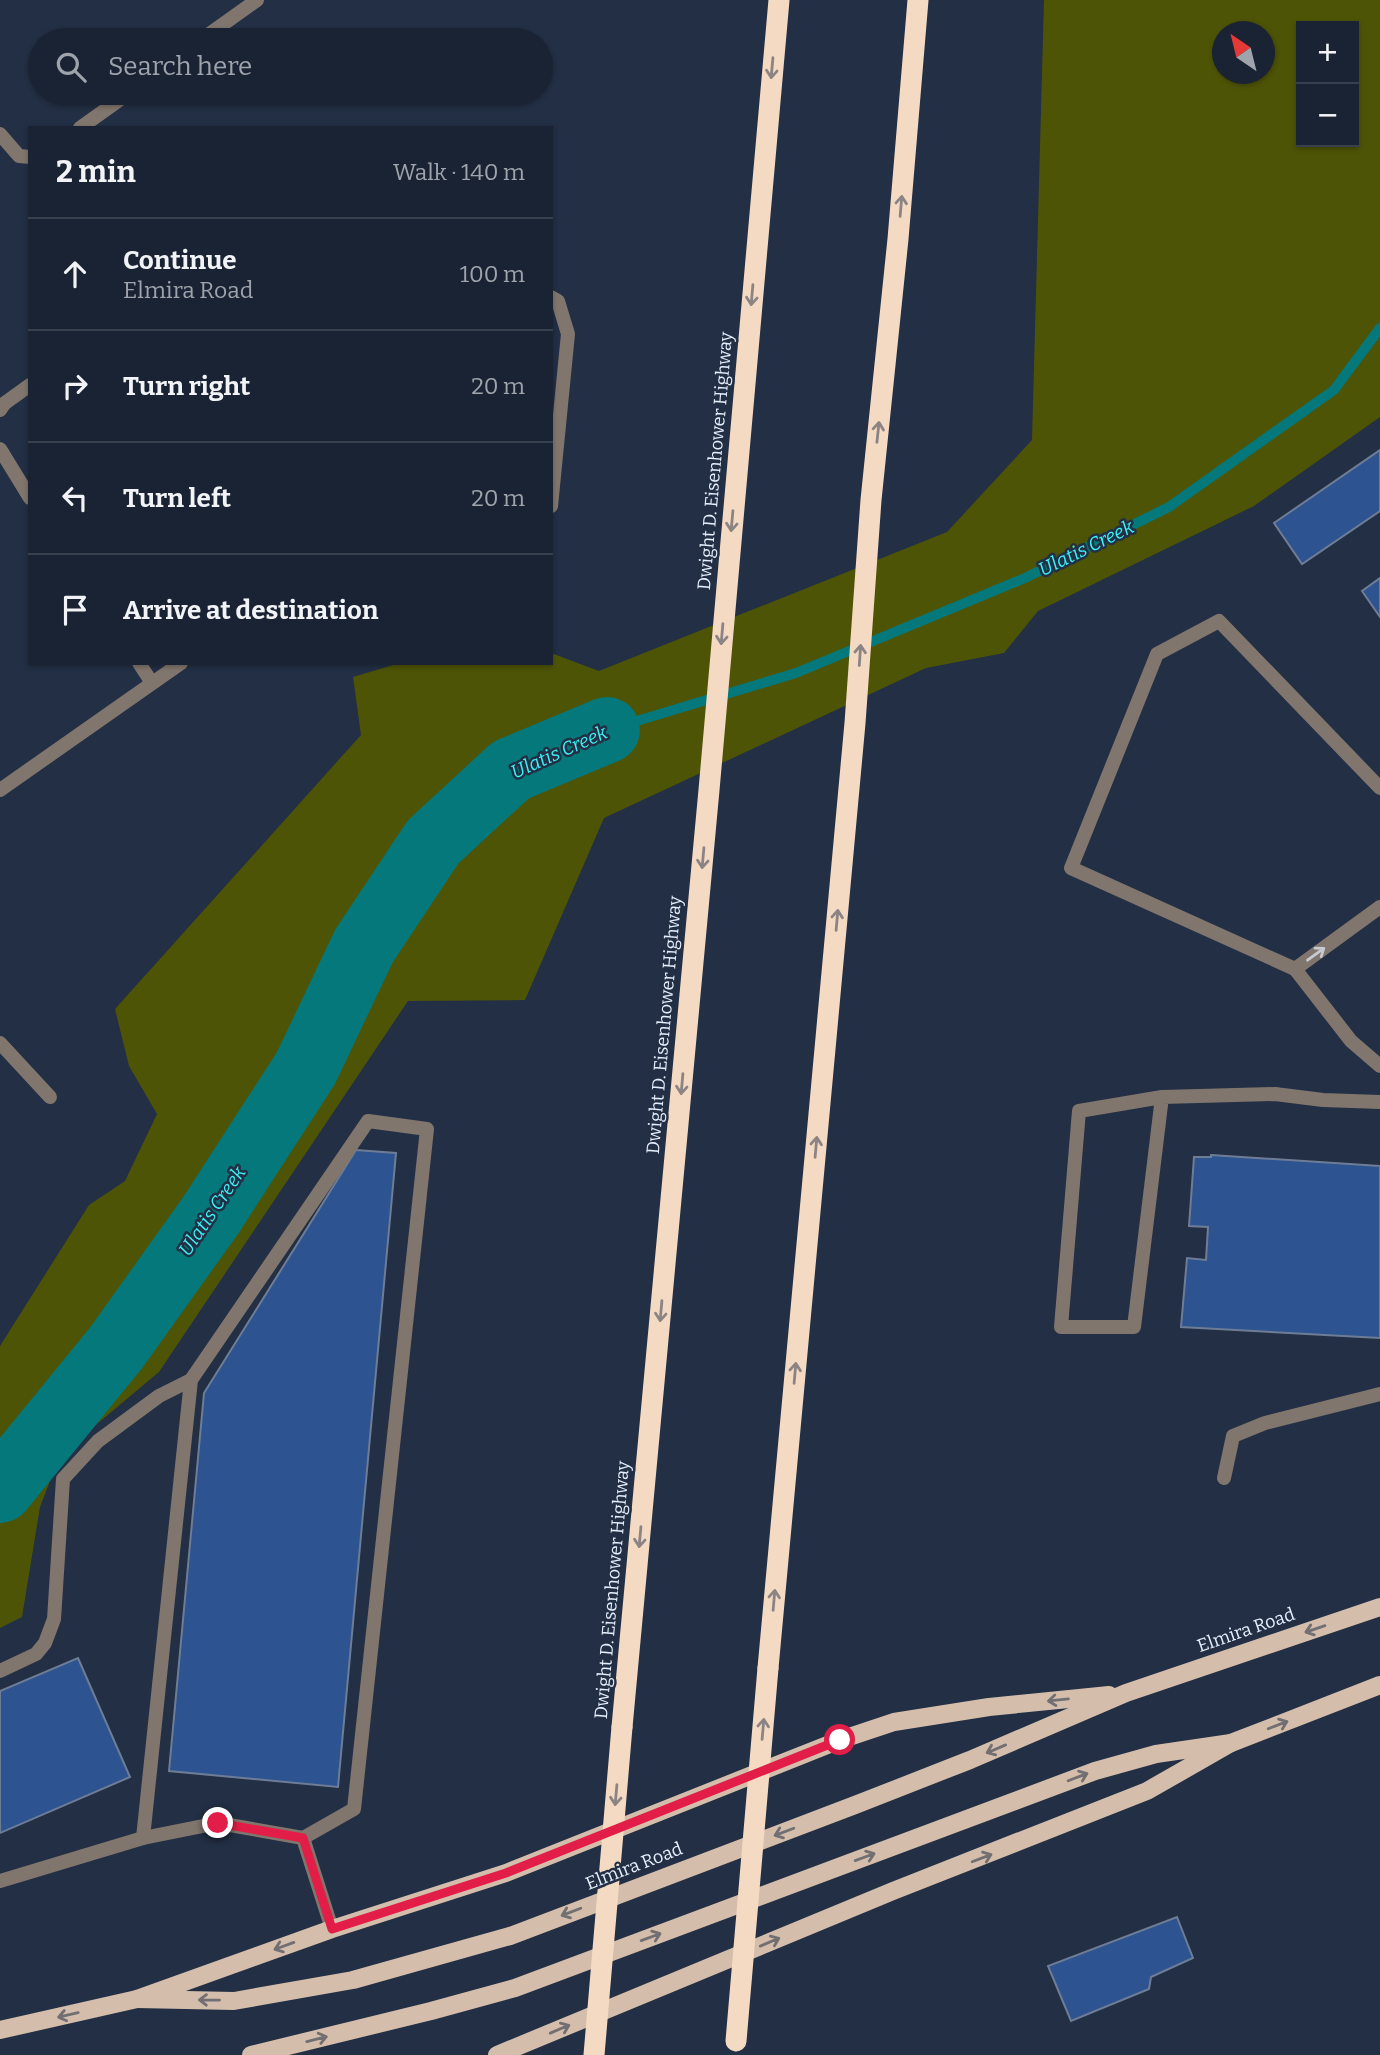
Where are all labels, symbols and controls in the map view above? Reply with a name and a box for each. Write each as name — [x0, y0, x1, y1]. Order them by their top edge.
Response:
north arrow — [1212, 21, 1275, 84]
map controls — [1296, 21, 1359, 147]
button: + — [1296, 21, 1359, 84]
search box — [28, 28, 553, 105]
icon: search — [52, 48, 90, 86]
text: Search here — [108, 51, 252, 82]
one-way arrow — [766, 56, 779, 79]
button: − — [1296, 84, 1359, 147]
text: 2 min — [56, 154, 136, 190]
text: Walk · 140 m — [393, 158, 525, 186]
one-way arrow — [895, 195, 908, 218]
text: Continue — [123, 245, 237, 276]
icon: ahead — [56, 255, 94, 293]
text: 100 m — [460, 260, 525, 288]
text: Elmira Road — [123, 276, 253, 304]
one-way arrow — [745, 283, 758, 305]
street label: Dwight D. Eisenhower Highway — [693, 331, 737, 591]
icon: right — [56, 367, 94, 405]
text: Turn right — [123, 371, 250, 402]
text: 20 m — [471, 372, 525, 400]
one-way arrow — [872, 422, 885, 444]
icon: left — [56, 479, 94, 517]
text: Turn left — [123, 483, 231, 514]
text: 20 m — [471, 484, 525, 512]
one-way arrow — [725, 509, 738, 532]
water label: Ulatis Creek — [1035, 515, 1138, 581]
icon: arrive — [56, 591, 94, 629]
text: Arrive at destination — [123, 595, 378, 626]
one-way arrow — [715, 622, 728, 645]
one-way arrow — [854, 644, 867, 667]
water label: Ulatis Creek — [507, 720, 611, 783]
one-way arrow — [696, 846, 709, 868]
street label: Dwight D. Eisenhower Highway — [642, 895, 686, 1155]
one-way arrow — [831, 909, 844, 932]
one-way arrow — [1306, 946, 1325, 961]
one-way arrow — [675, 1072, 688, 1095]
one-way arrow — [810, 1136, 823, 1158]
water label: Ulatis Creek — [174, 1161, 251, 1260]
one-way arrow — [654, 1299, 667, 1321]
one-way arrow — [789, 1362, 802, 1385]
street label: Dwight D. Eisenhower Highway — [590, 1460, 634, 1720]
one-way arrow — [633, 1525, 646, 1548]
one-way arrow — [768, 1589, 781, 1611]
street label: Elmira Road — [1194, 1603, 1298, 1657]
one-way arrow — [1305, 1624, 1327, 1636]
one-way arrow — [1047, 1693, 1070, 1706]
one-way arrow — [1266, 1717, 1288, 1730]
one-way arrow — [757, 1718, 770, 1740]
route start — [824, 1724, 855, 1755]
one-way arrow — [985, 1743, 1007, 1756]
one-way arrow — [1066, 1770, 1088, 1783]
one-way arrow — [609, 1783, 622, 1806]
route end — [202, 1807, 233, 1838]
one-way arrow — [774, 1827, 796, 1839]
street label: Elmira Road — [582, 1837, 686, 1895]
one-way arrow — [853, 1850, 875, 1862]
one-way arrow — [970, 1850, 992, 1863]
one-way arrow — [561, 1907, 583, 1920]
one-way arrow — [640, 1929, 662, 1942]
one-way arrow — [759, 1934, 780, 1947]
one-way arrow — [274, 1941, 296, 1953]
one-way arrow — [198, 1994, 221, 2007]
one-way arrow — [57, 2008, 80, 2022]
one-way arrow — [549, 2022, 570, 2035]
one-way arrow — [305, 2032, 328, 2045]

